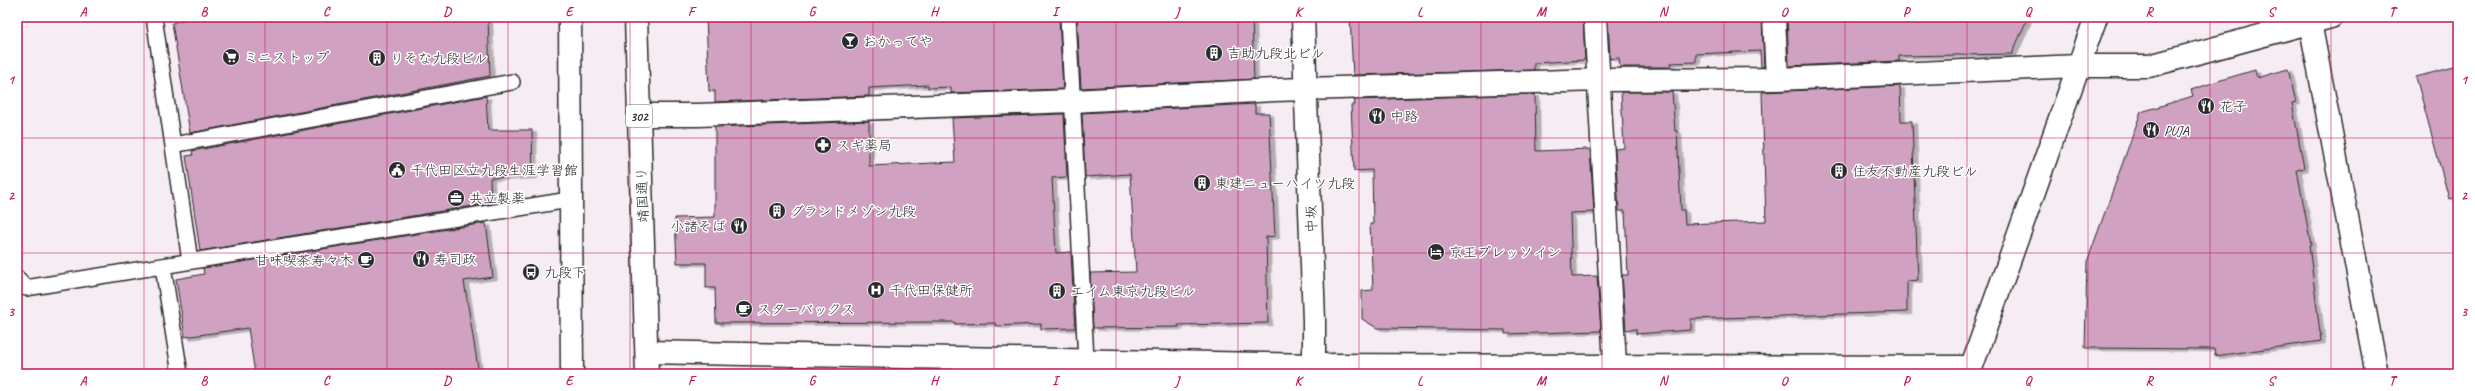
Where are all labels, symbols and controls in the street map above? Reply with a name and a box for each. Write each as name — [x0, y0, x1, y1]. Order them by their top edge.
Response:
text: A — [80, 4, 88, 20]
text: B — [201, 4, 209, 20]
text: C — [323, 4, 331, 20]
text: D — [443, 4, 452, 20]
text: E — [566, 4, 575, 20]
text: F — [688, 4, 697, 20]
text: G — [809, 4, 817, 20]
text: H — [930, 4, 940, 20]
text: I — [1052, 4, 1061, 20]
text: J — [1174, 4, 1181, 20]
text: K — [1295, 4, 1305, 20]
text: L — [1417, 4, 1424, 20]
text: M — [1536, 4, 1547, 20]
text: N — [1659, 4, 1670, 20]
text: O — [1781, 4, 1790, 20]
text: P — [1903, 4, 1912, 20]
text: Q — [2025, 4, 2033, 20]
text: R — [2145, 4, 2154, 20]
text: S — [2268, 4, 2278, 20]
text: T — [2389, 4, 2398, 20]
bar icon: おかってや — [840, 31, 860, 51]
place label: おかってや — [863, 33, 933, 50]
building icon: 吉助九段北ビル — [1204, 43, 1224, 63]
place label: 吉助九段北ビル — [1227, 45, 1325, 62]
supermarket icon: ミニストップ — [221, 47, 241, 67]
building icon: りそな九段ビル — [367, 48, 387, 68]
place label: ミニストップ — [244, 49, 329, 66]
place label: りそな九段ビル — [390, 50, 488, 67]
text: 1 — [8, 72, 16, 88]
text: 1 — [2461, 72, 2469, 88]
restaurant icon: 花子 — [2196, 96, 2216, 116]
place label: 花子 — [2219, 98, 2247, 115]
road number: 302 — [626, 105, 652, 127]
restaurant icon: 中路 — [1367, 106, 1387, 126]
place label: 中路 — [1390, 108, 1418, 125]
restaurant icon: PUJA — [2141, 120, 2161, 140]
place label: PUJA — [2164, 122, 2190, 139]
pharmacy icon: スギ薬局 — [813, 135, 833, 155]
place label: スギ薬局 — [836, 137, 892, 154]
public building icon: 千代田区立九段生涯学習館 — [387, 160, 407, 180]
building icon: 住友不動産九段ビル — [1829, 161, 1849, 181]
place label: 千代田区立九段生涯学習館 — [410, 162, 578, 179]
place label: 住友不動産九段ビル — [1852, 163, 1978, 180]
street label: 靖国通り — [633, 167, 652, 223]
building icon: 東建ニューハイツ九段 — [1192, 173, 1212, 193]
place label: 東建ニューハイツ九段 — [1215, 175, 1355, 192]
text: 2 — [8, 188, 15, 204]
office icon: 共立製薬 — [446, 188, 466, 208]
text: 2 — [2461, 188, 2468, 204]
place label: 共立製薬 — [469, 190, 525, 207]
building icon: グランドメゾン九段 — [767, 201, 787, 221]
place label: グランドメゾン九段 — [790, 203, 916, 220]
street label: 中坂 — [1303, 205, 1320, 233]
restaurant icon: 小諸そば — [729, 216, 749, 236]
place label: 小諸そば — [670, 218, 726, 235]
hotel icon: 京王プレッソイン — [1426, 242, 1446, 262]
place label: 京王プレッソイン — [1449, 244, 1561, 261]
restaurant icon: 寿司政 — [411, 249, 431, 269]
cafe icon: 甘味喫茶寿々木 — [356, 250, 376, 270]
place label: 寿司政 — [434, 251, 476, 268]
place label: 甘味喫茶寿々木 — [255, 252, 353, 269]
bus stop icon: 九段下 — [521, 262, 541, 282]
place label: 九段下 — [544, 264, 586, 281]
hospital icon: 千代田保健所 — [866, 280, 886, 300]
building icon: エイム東京九段ビル — [1047, 281, 1067, 301]
place label: 千代田保健所 — [889, 282, 973, 299]
place label: エイム東京九段ビル — [1070, 283, 1195, 300]
cafe icon: スターバックス — [734, 299, 754, 319]
place label: スターバックス — [757, 301, 855, 318]
text: 3 — [8, 304, 15, 320]
text: 3 — [2461, 304, 2468, 320]
text: A — [80, 373, 88, 389]
text: B — [201, 373, 209, 389]
text: C — [323, 373, 331, 389]
text: D — [443, 373, 452, 389]
text: E — [566, 373, 575, 389]
text: F — [688, 373, 697, 389]
text: G — [809, 373, 817, 389]
text: H — [930, 373, 940, 389]
text: I — [1052, 373, 1061, 389]
text: J — [1174, 373, 1181, 389]
text: K — [1295, 373, 1305, 389]
text: L — [1417, 373, 1424, 389]
text: M — [1536, 373, 1547, 389]
text: N — [1659, 373, 1670, 389]
text: O — [1781, 373, 1790, 389]
text: P — [1903, 373, 1912, 389]
text: Q — [2025, 373, 2033, 389]
text: R — [2145, 373, 2154, 389]
text: S — [2268, 373, 2278, 389]
text: T — [2389, 373, 2398, 389]

